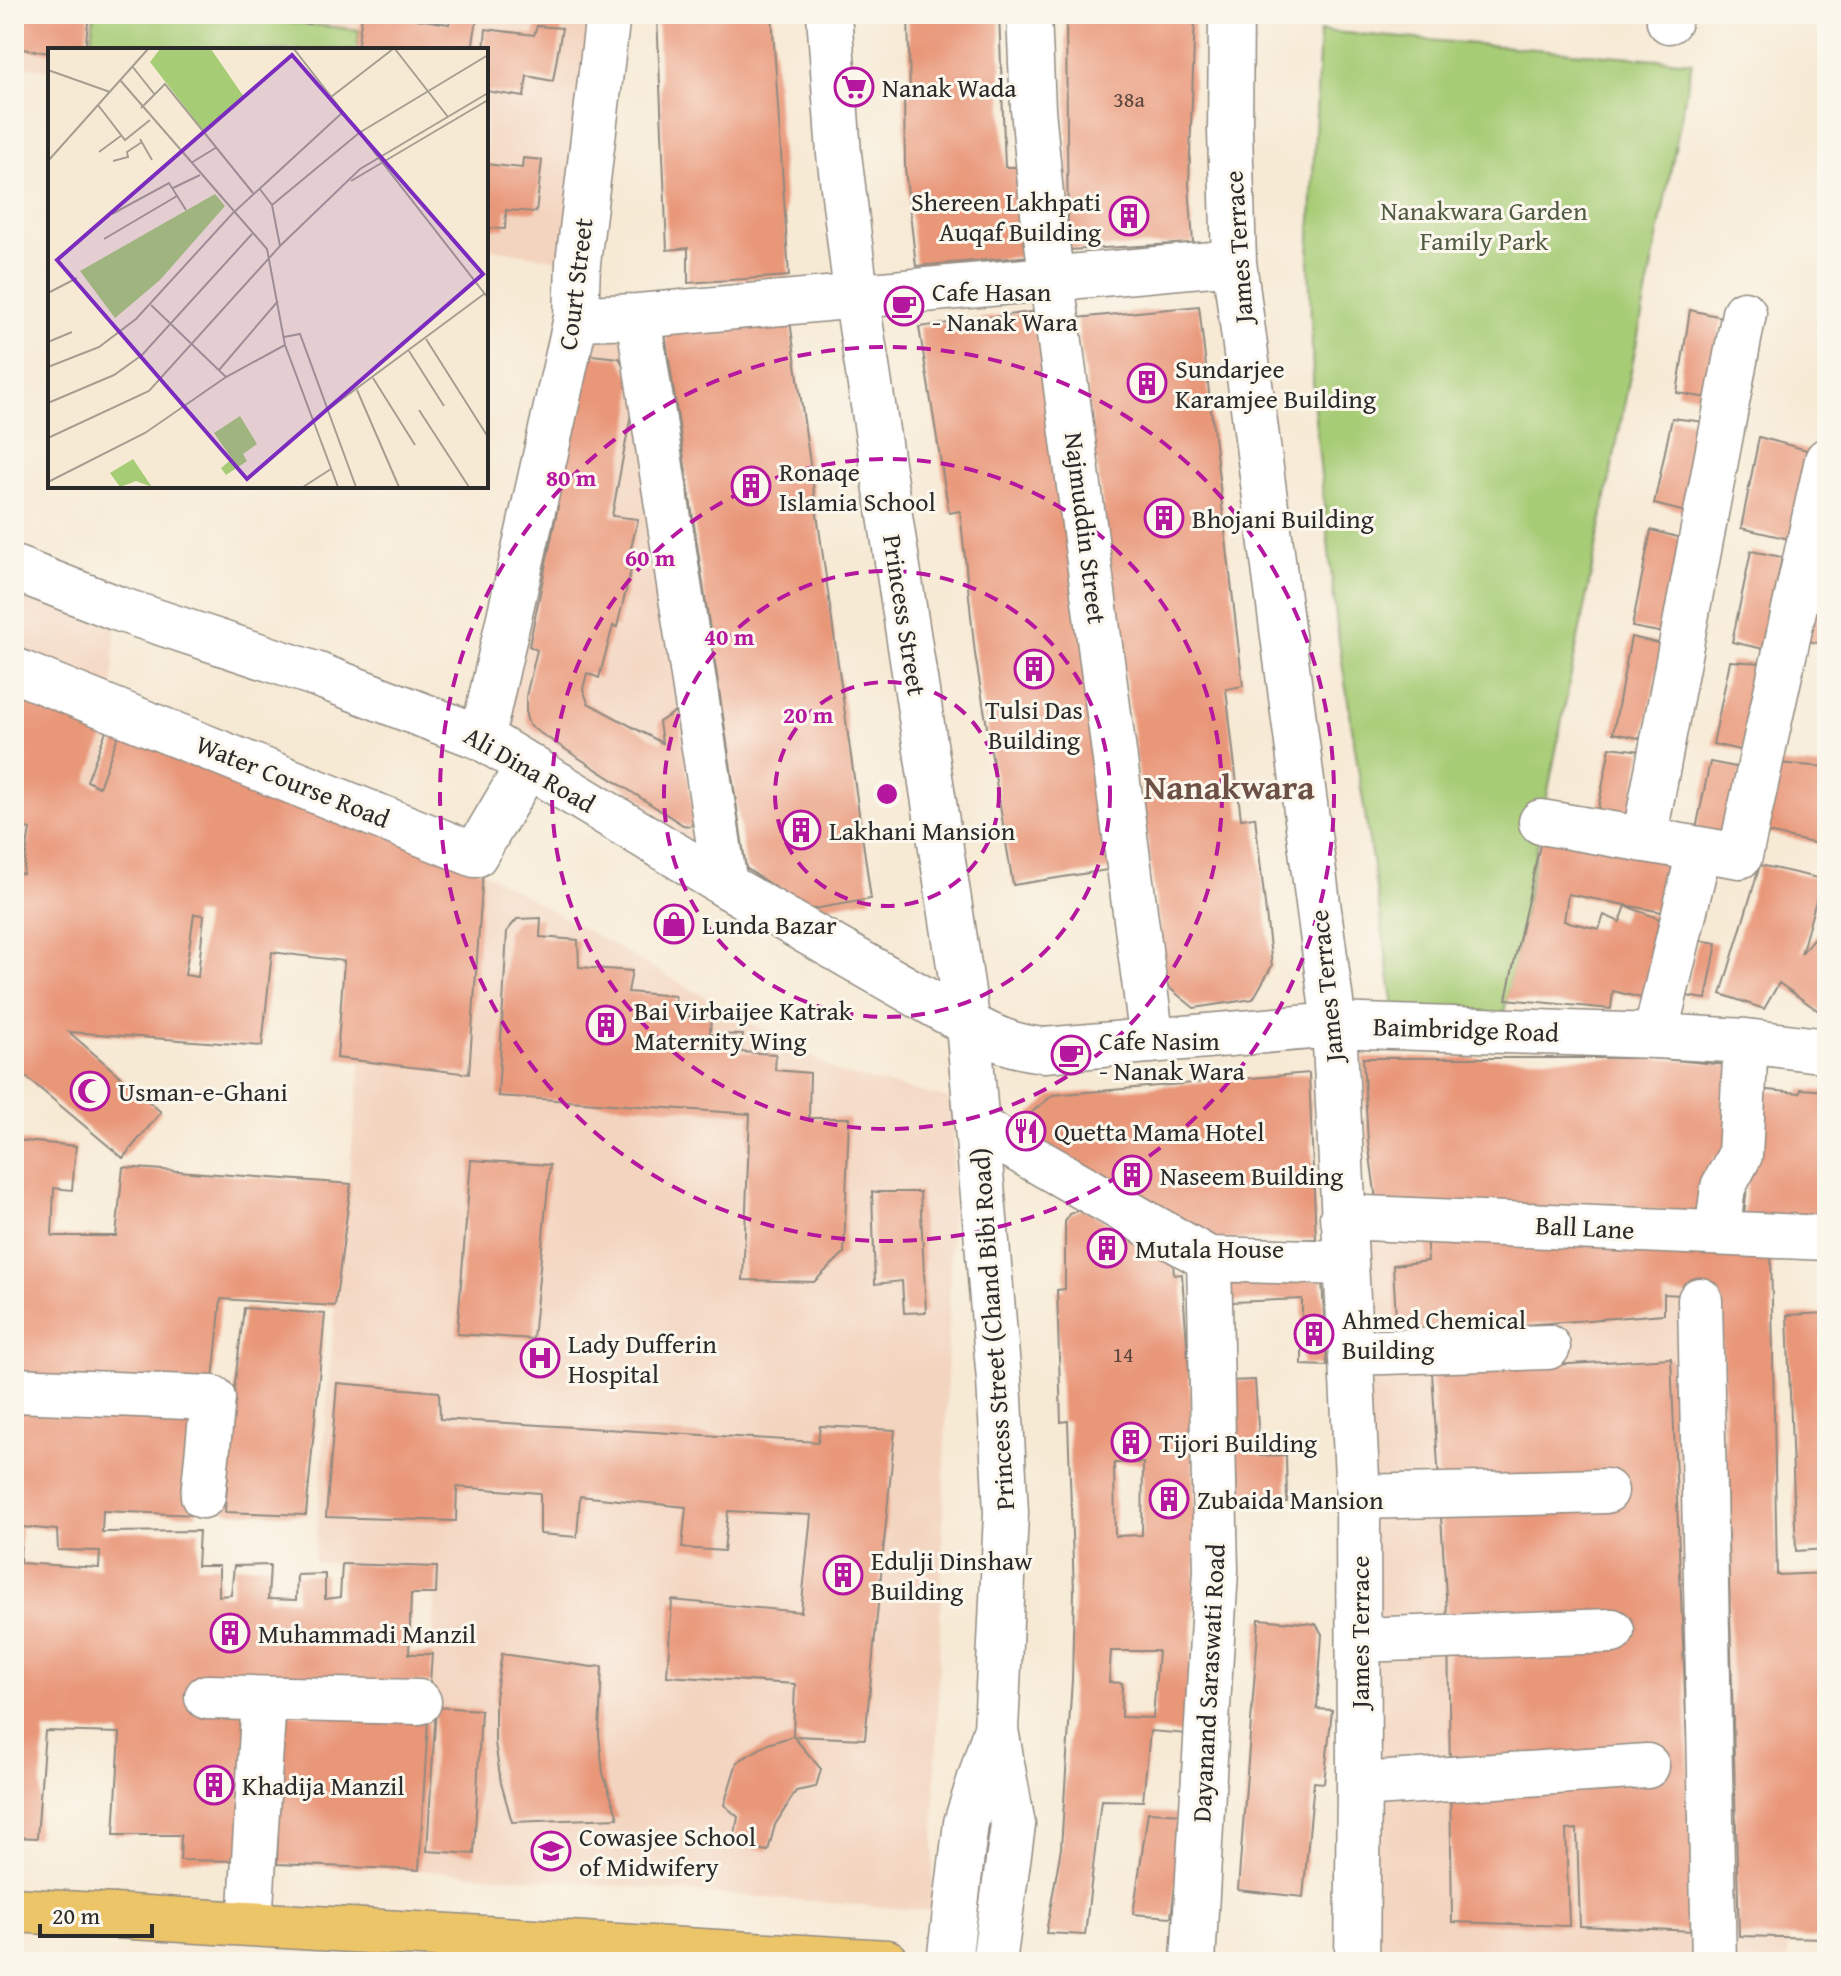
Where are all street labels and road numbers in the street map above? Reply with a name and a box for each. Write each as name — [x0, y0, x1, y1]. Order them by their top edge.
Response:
street label: James Terrace — [1213, 169, 1263, 328]
street label: Court Street — [548, 216, 602, 352]
street label: Najmuddin Street — [1055, 430, 1117, 626]
street label: Princess Street — [873, 532, 937, 698]
street label: Ali Dina Road — [457, 716, 603, 822]
street label: Water Course Road — [190, 724, 396, 838]
street label: James Terrace — [1299, 908, 1354, 1067]
street label: Baimbridge Road — [1372, 1006, 1560, 1052]
street label: Princess Street (Chand Bibi Road) — [960, 1147, 1024, 1511]
street label: Ball Lane — [1534, 1205, 1636, 1249]
street label: Dayanand Saraswati Road — [1181, 1543, 1235, 1823]
street label: James Terrace — [1340, 1556, 1379, 1711]

